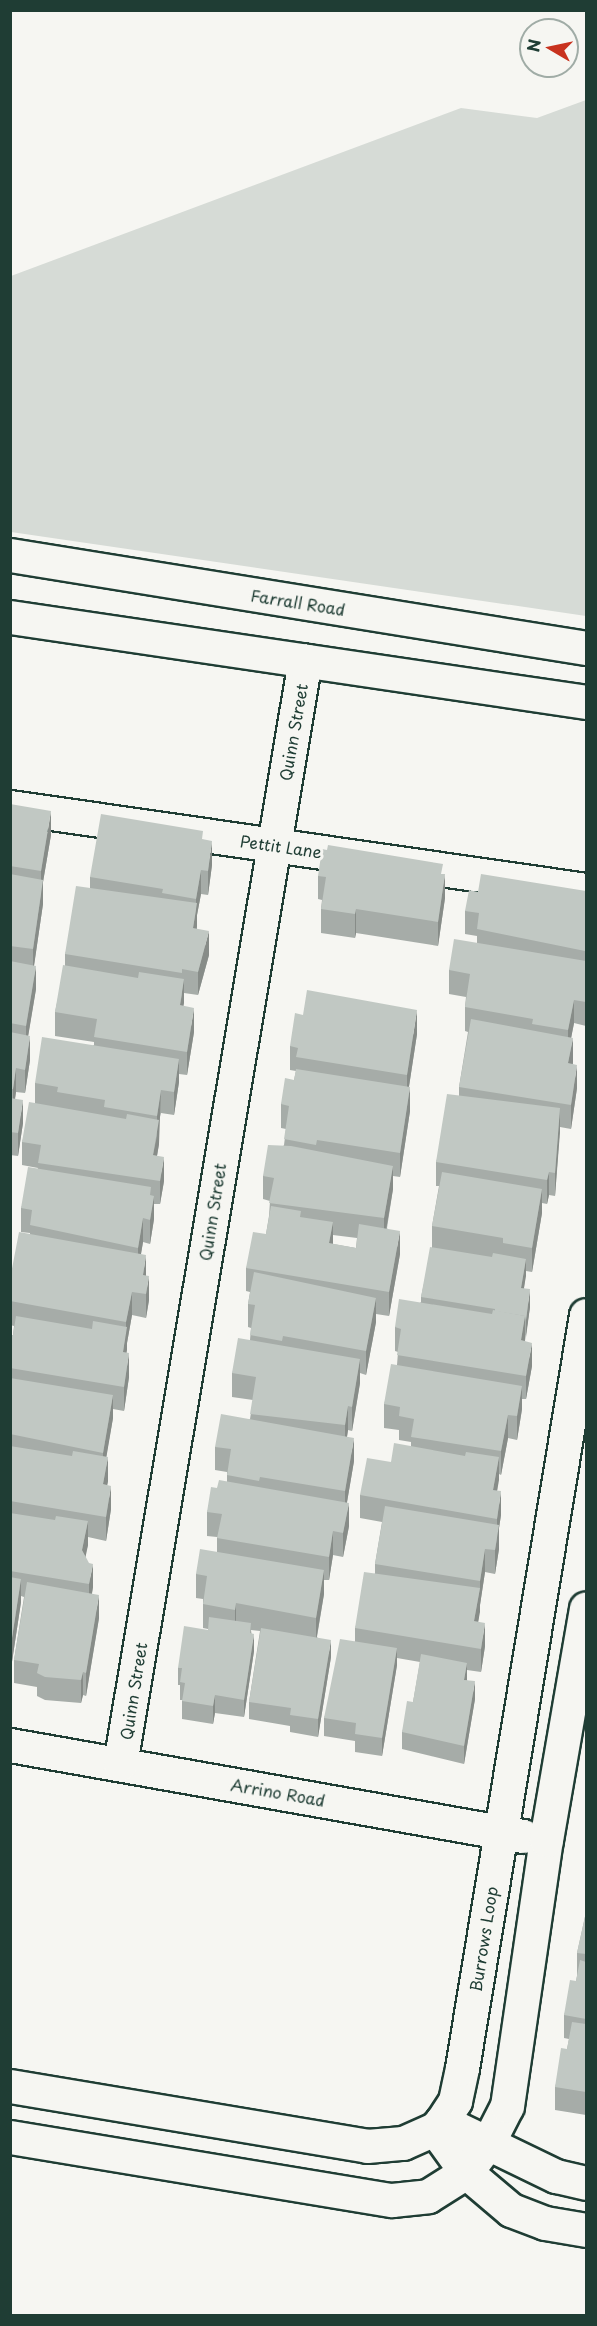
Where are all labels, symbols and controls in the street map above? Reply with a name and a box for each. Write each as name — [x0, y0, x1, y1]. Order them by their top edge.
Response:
north arrow — [519, 18, 579, 78]
text: N — [520, 37, 546, 54]
street label: Farrall Road — [249, 585, 347, 619]
street label: Quinn Street — [275, 682, 311, 782]
street label: Pettit Lane — [238, 831, 324, 861]
street label: Quinn Street — [195, 1162, 229, 1262]
street label: Quinn Street — [116, 1641, 150, 1741]
street label: Arrino Road — [230, 1774, 326, 1810]
street label: Burrows Loop — [465, 1885, 501, 1993]

